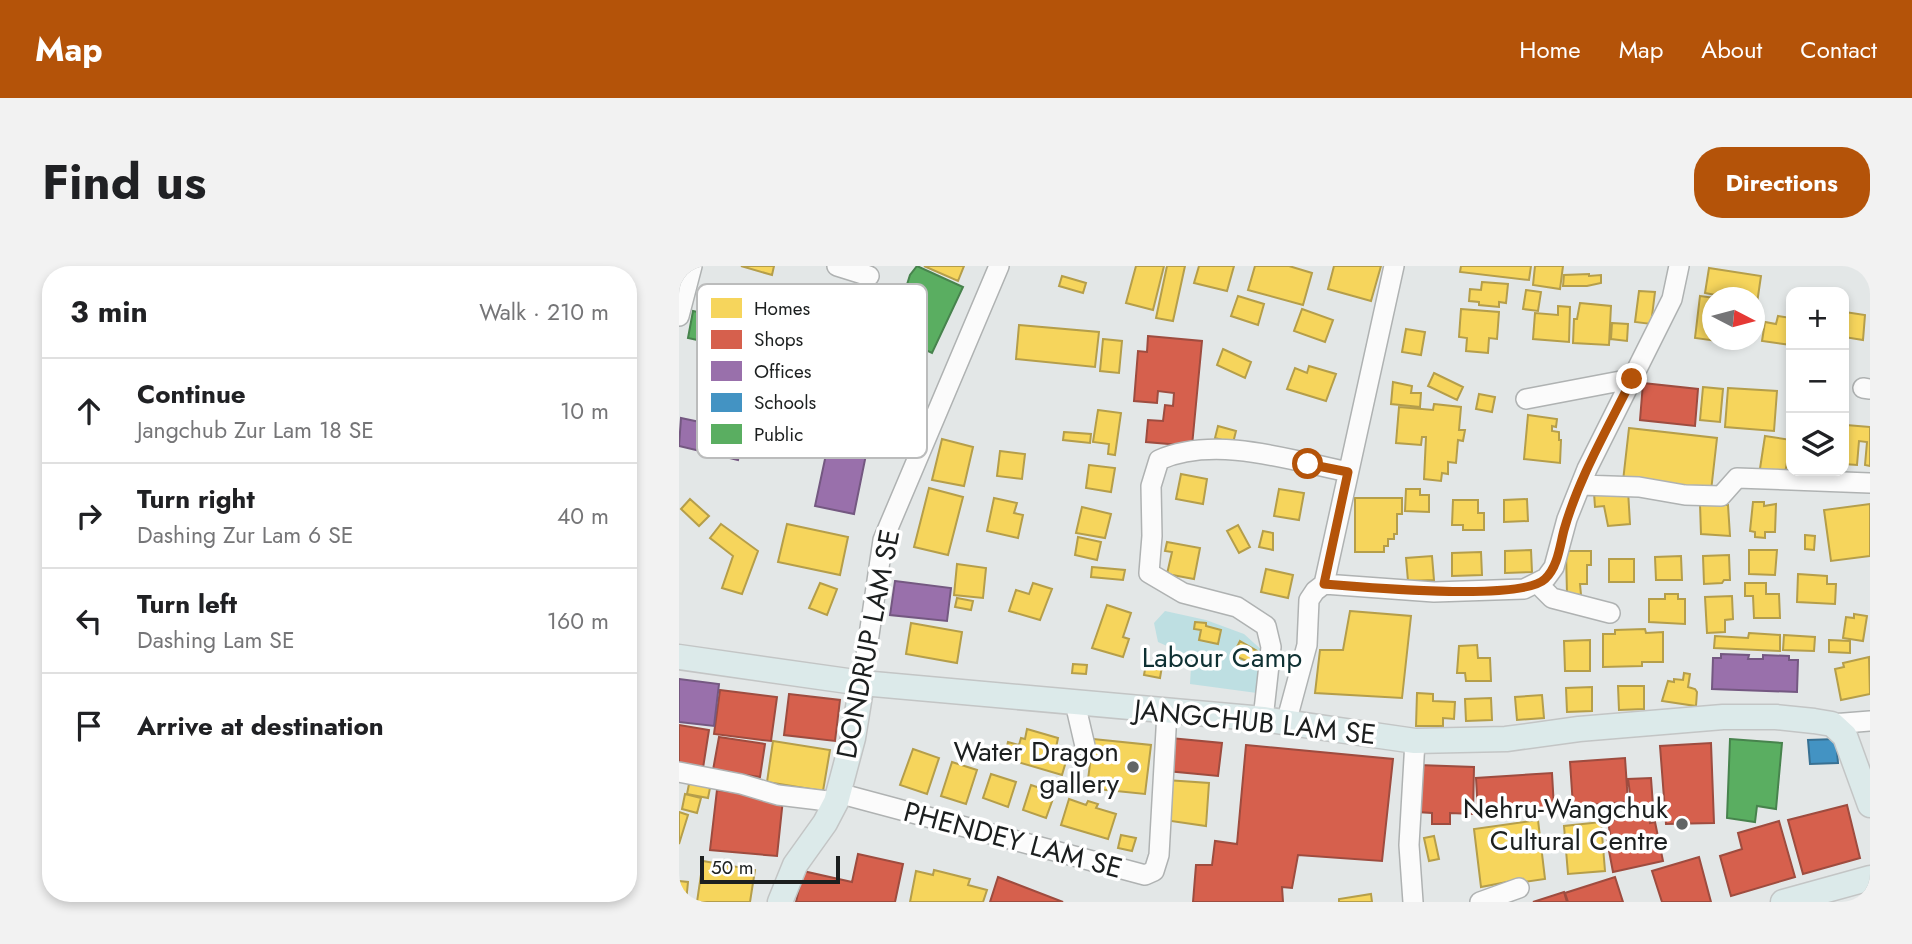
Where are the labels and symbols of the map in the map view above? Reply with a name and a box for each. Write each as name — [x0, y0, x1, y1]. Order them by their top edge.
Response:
legend — [697, 284, 927, 458]
north arrow — [1702, 287, 1765, 350]
text: Homes — [754, 295, 811, 322]
text: Shops — [754, 326, 804, 353]
text: Offices — [754, 358, 812, 385]
route end — [1616, 363, 1647, 394]
text: Schools — [754, 389, 817, 416]
text: Public — [754, 421, 803, 448]
route start — [1292, 448, 1323, 479]
street label: DONDRUP LAM SE — [826, 526, 910, 762]
park label: Labour Camp — [1142, 637, 1302, 678]
street label: JANGCHUB LAM SE — [1128, 688, 1378, 755]
place label: Water Dragon gallery — [953, 731, 1120, 804]
marker: Water Dragon gallery — [1125, 759, 1141, 775]
place label: Nehru-Wangchuk Cultural Centre — [1463, 788, 1669, 861]
street label: PHENDEY LAM SE — [899, 791, 1127, 889]
marker: Nehru-Wangchuk Cultural Centre — [1674, 816, 1690, 832]
scale bar — [700, 853, 840, 885]

